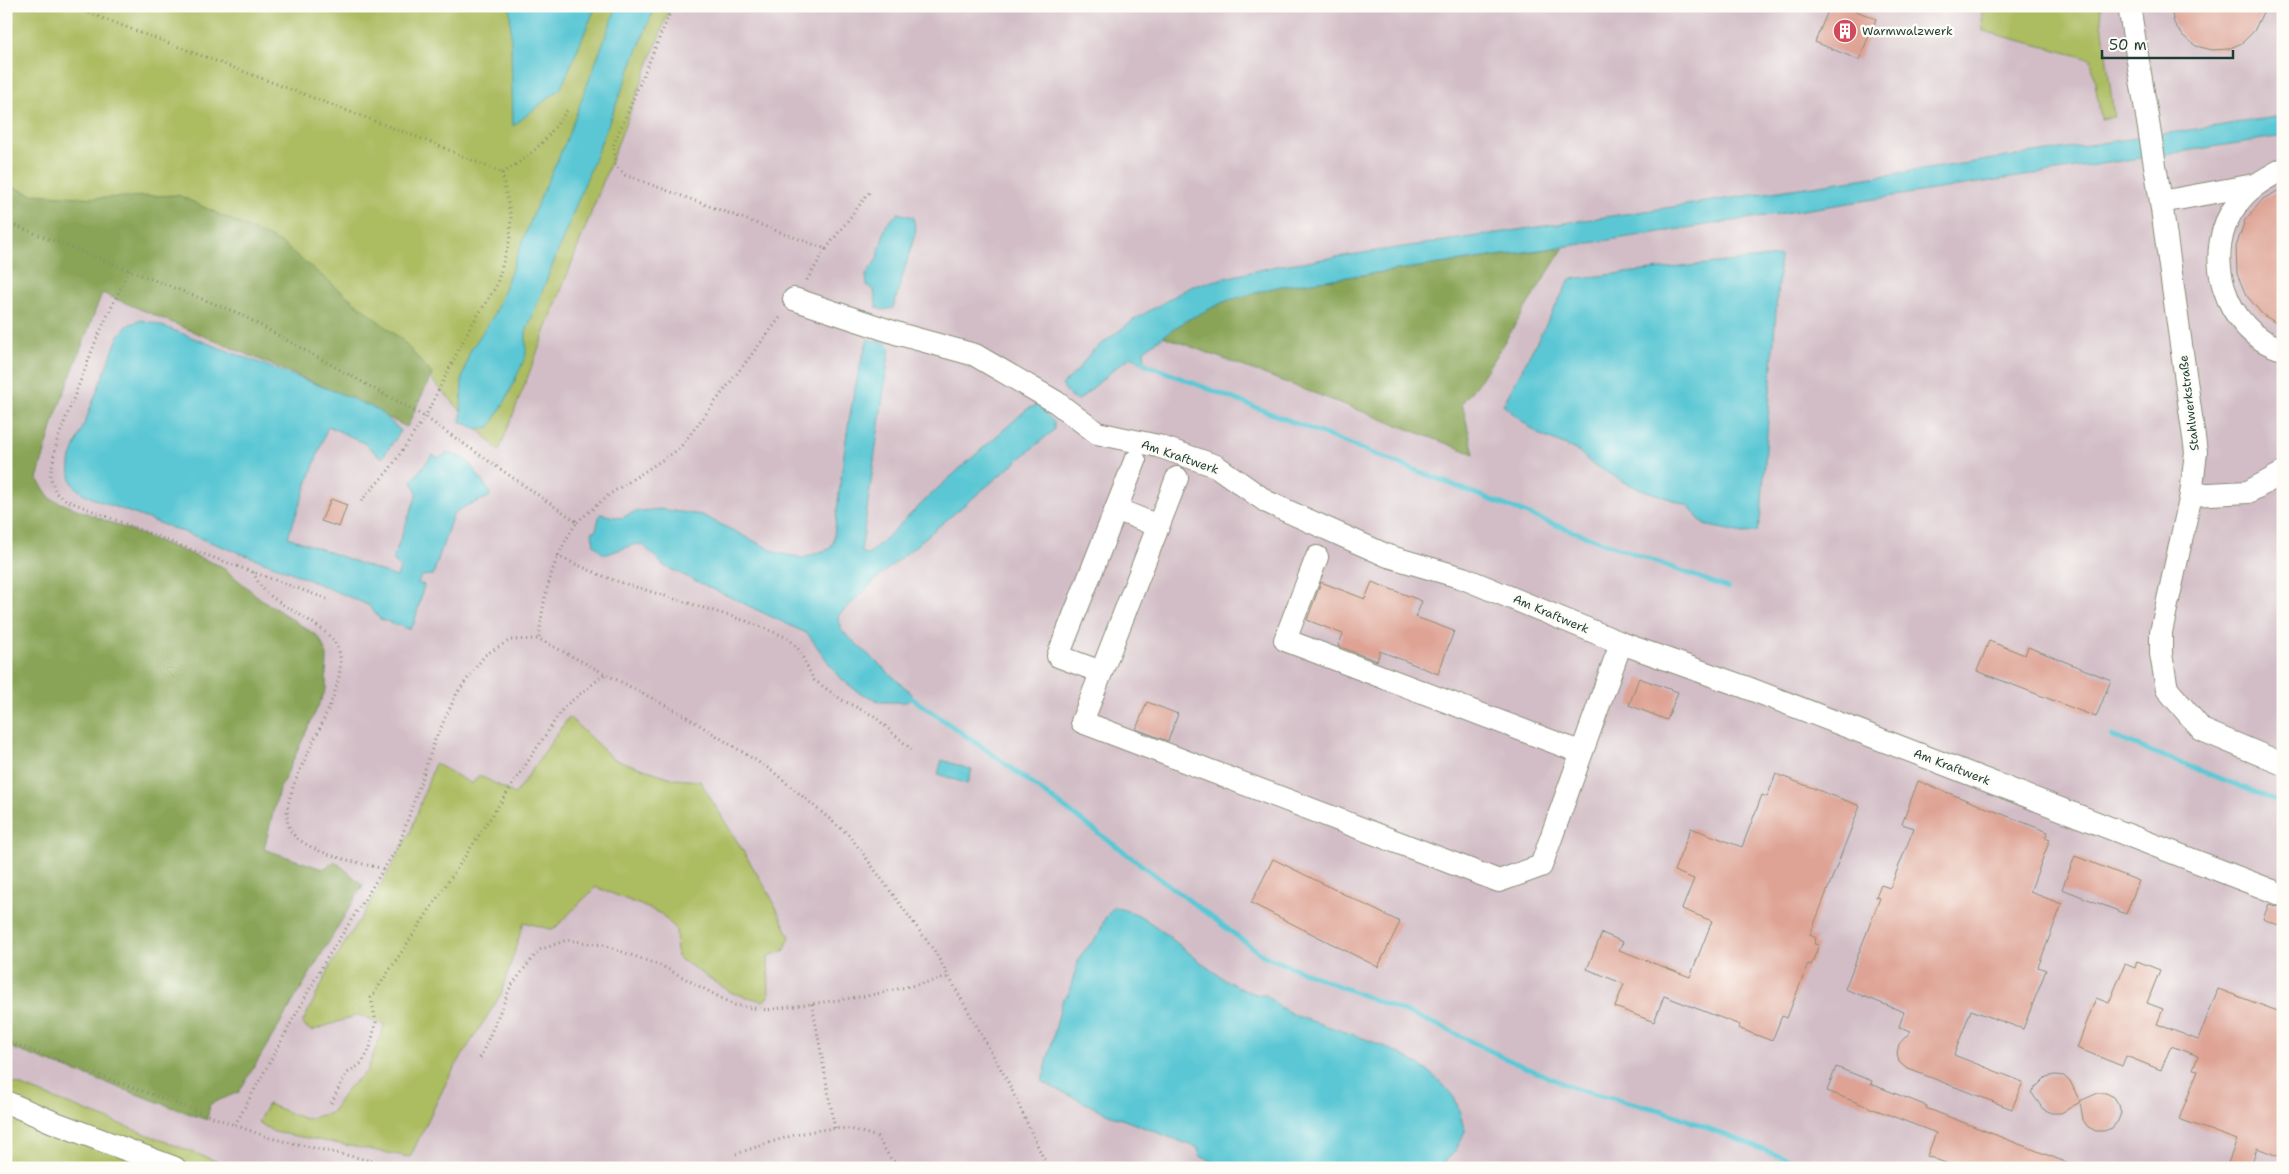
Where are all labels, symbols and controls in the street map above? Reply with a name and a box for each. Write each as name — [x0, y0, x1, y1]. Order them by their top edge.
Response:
building icon: Warmwalzwerk — [1832, 18, 1858, 44]
place label: Warmwalzwerk — [1862, 23, 1953, 39]
scale bar — [2102, 28, 2233, 60]
text: 50 m — [2109, 35, 2147, 55]
street label: Stahlwerkstraße — [2175, 354, 2203, 452]
street label: Am Kraftwerk — [1139, 436, 1221, 478]
street label: Am Kraftwerk — [1511, 591, 1592, 637]
street label: Am Kraftwerk — [1911, 745, 1993, 789]

